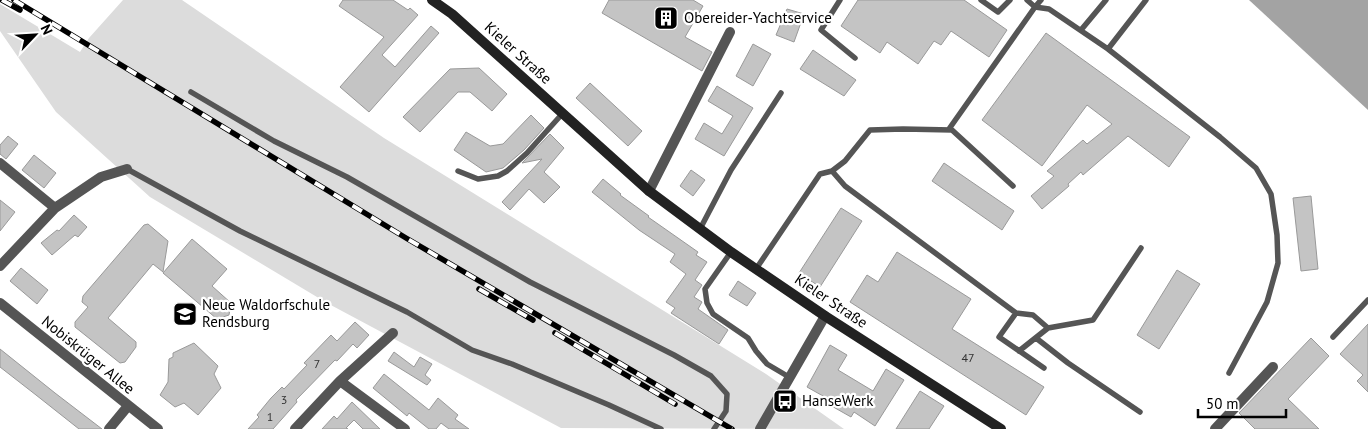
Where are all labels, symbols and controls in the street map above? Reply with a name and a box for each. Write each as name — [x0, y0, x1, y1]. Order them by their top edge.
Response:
building icon: Obereider-Yachtservice — [653, 5, 679, 31]
place label: Obereider-Yachtservice — [684, 8, 832, 27]
north arrow — [10, 10, 60, 60]
street label: Kieler Straße — [481, 17, 556, 88]
text: N — [37, 22, 57, 37]
street label: Kieler Straße — [791, 269, 871, 332]
place label: Neue Waldorfschule Rendsburg — [202, 295, 330, 331]
school or university icon: Neue Waldorfschule Rendsburg — [172, 301, 198, 327]
street label: Nobiskrüger Allee — [38, 311, 139, 398]
house number: 47 — [961, 350, 975, 365]
house number: 7 — [314, 356, 320, 371]
scale bar — [1198, 386, 1286, 418]
bus stop icon: HanseWerk — [772, 388, 798, 414]
place label: HanseWerk — [802, 391, 874, 410]
house number: 3 — [281, 392, 287, 407]
text: 50 m — [1206, 394, 1239, 413]
house number: 1 — [267, 409, 273, 424]

